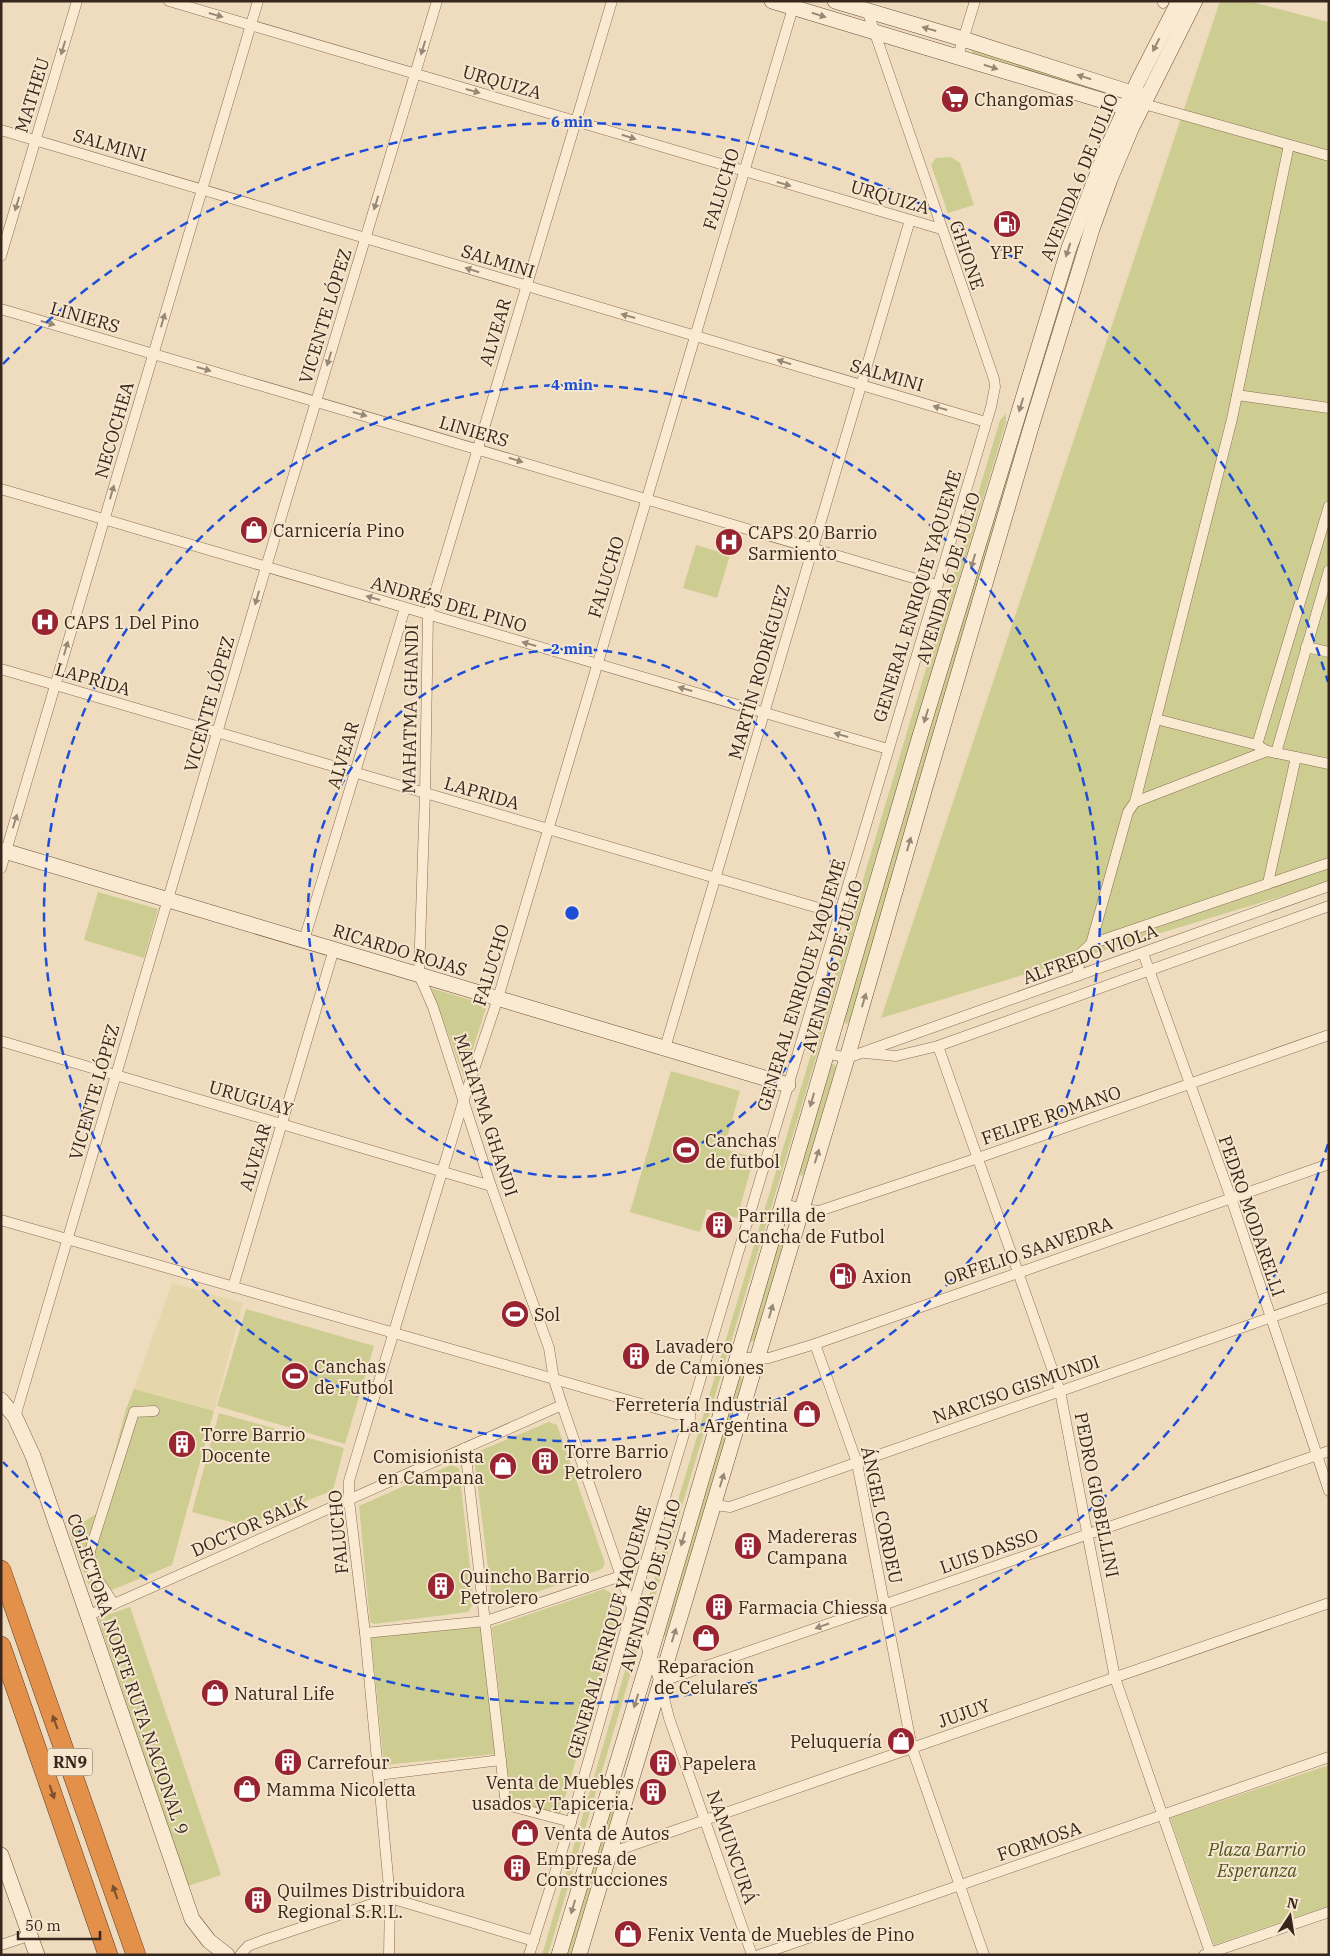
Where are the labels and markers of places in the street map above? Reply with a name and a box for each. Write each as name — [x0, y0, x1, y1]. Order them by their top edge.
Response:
supermarket icon: Changomas — [940, 84, 970, 114]
place label: Changomas — [974, 88, 1074, 111]
fuel station icon: YPF — [992, 209, 1022, 239]
place label: YPF — [990, 241, 1024, 264]
shop icon: Carnicería Pino — [239, 515, 269, 545]
place label: Carnicería Pino — [273, 519, 404, 542]
place label: CAPS 20 Barrio Sarmiento — [748, 521, 877, 565]
hospital icon: CAPS 20 Barrio Sarmiento — [714, 527, 744, 557]
hospital icon: CAPS 1 Del Pino — [30, 607, 60, 637]
place label: CAPS 1 Del Pino — [64, 611, 199, 634]
centre of rings — [563, 904, 581, 922]
place label: Canchas de futbol — [705, 1129, 780, 1173]
sports icon: Canchas de futbol — [671, 1135, 701, 1165]
place label: Parrilla de Cancha de Futbol — [738, 1204, 885, 1248]
building icon: Parrilla de Cancha de Futbol — [704, 1210, 734, 1240]
fuel station icon: Axion — [828, 1261, 858, 1291]
place label: Axion — [862, 1265, 912, 1288]
sports icon: Sol — [500, 1299, 530, 1329]
place label: Sol — [534, 1303, 560, 1326]
place label: Lavadero de Camiones — [655, 1335, 764, 1379]
building icon: Lavadero de Camiones — [621, 1341, 651, 1371]
place label: Canchas de Futbol — [314, 1355, 394, 1399]
sports icon: Canchas de Futbol — [280, 1361, 310, 1391]
place label: Ferretería Industrial La Argentina — [615, 1393, 788, 1437]
shop icon: Ferretería Industrial La Argentina — [792, 1399, 822, 1429]
place label: Torre Barrio Docente — [201, 1423, 306, 1467]
building icon: Torre Barrio Docente — [167, 1429, 197, 1459]
place label: Torre Barrio Petrolero — [564, 1440, 669, 1484]
place label: Comisionista en Campana — [373, 1445, 484, 1489]
building icon: Torre Barrio Petrolero — [530, 1446, 560, 1476]
shop icon: Comisionista en Campana — [488, 1451, 518, 1481]
place label: Madereras Campana — [767, 1525, 857, 1569]
building icon: Madereras Campana — [733, 1531, 763, 1561]
place label: Quincho Barrio Petrolero — [460, 1565, 590, 1609]
building icon: Quincho Barrio Petrolero — [426, 1571, 456, 1601]
building icon: Farmacia Chiessa — [704, 1592, 734, 1622]
place label: Farmacia Chiessa — [738, 1596, 888, 1619]
shop icon: Reparacion de Celulares — [691, 1623, 721, 1653]
place label: Reparacion de Celulares — [654, 1655, 758, 1699]
shop icon: Natural Life — [200, 1678, 230, 1708]
place label: Natural Life — [234, 1682, 335, 1705]
shop icon: Peluquería — [886, 1726, 916, 1756]
place label: Peluquería — [790, 1730, 882, 1753]
building icon: Carrefour — [273, 1747, 303, 1777]
building icon: Papelera — [648, 1748, 678, 1778]
place label: Carrefour — [307, 1751, 389, 1774]
place label: Papelera — [682, 1752, 757, 1775]
place label: Venta de Muebles usados y Tapiceria. — [472, 1771, 634, 1815]
shop icon: Mamma Nicoletta — [232, 1774, 262, 1804]
building icon: Venta de Muebles usados y Tapiceria. — [638, 1777, 668, 1807]
place label: Mamma Nicoletta — [266, 1778, 416, 1801]
shop icon: Venta de Autos — [510, 1818, 540, 1848]
place label: Venta de Autos — [544, 1822, 670, 1845]
place label: Empresa de Construcciones — [536, 1847, 668, 1891]
building icon: Empresa de Construcciones — [502, 1853, 532, 1883]
place label: Quilmes Distribuidora Regional S.R.L. — [277, 1879, 466, 1923]
building icon: Quilmes Distribuidora Regional S.R.L. — [243, 1885, 273, 1915]
shop icon: Fenix Venta de Muebles de Pino — [613, 1919, 643, 1949]
place label: Fenix Venta de Muebles de Pino — [647, 1923, 914, 1946]

